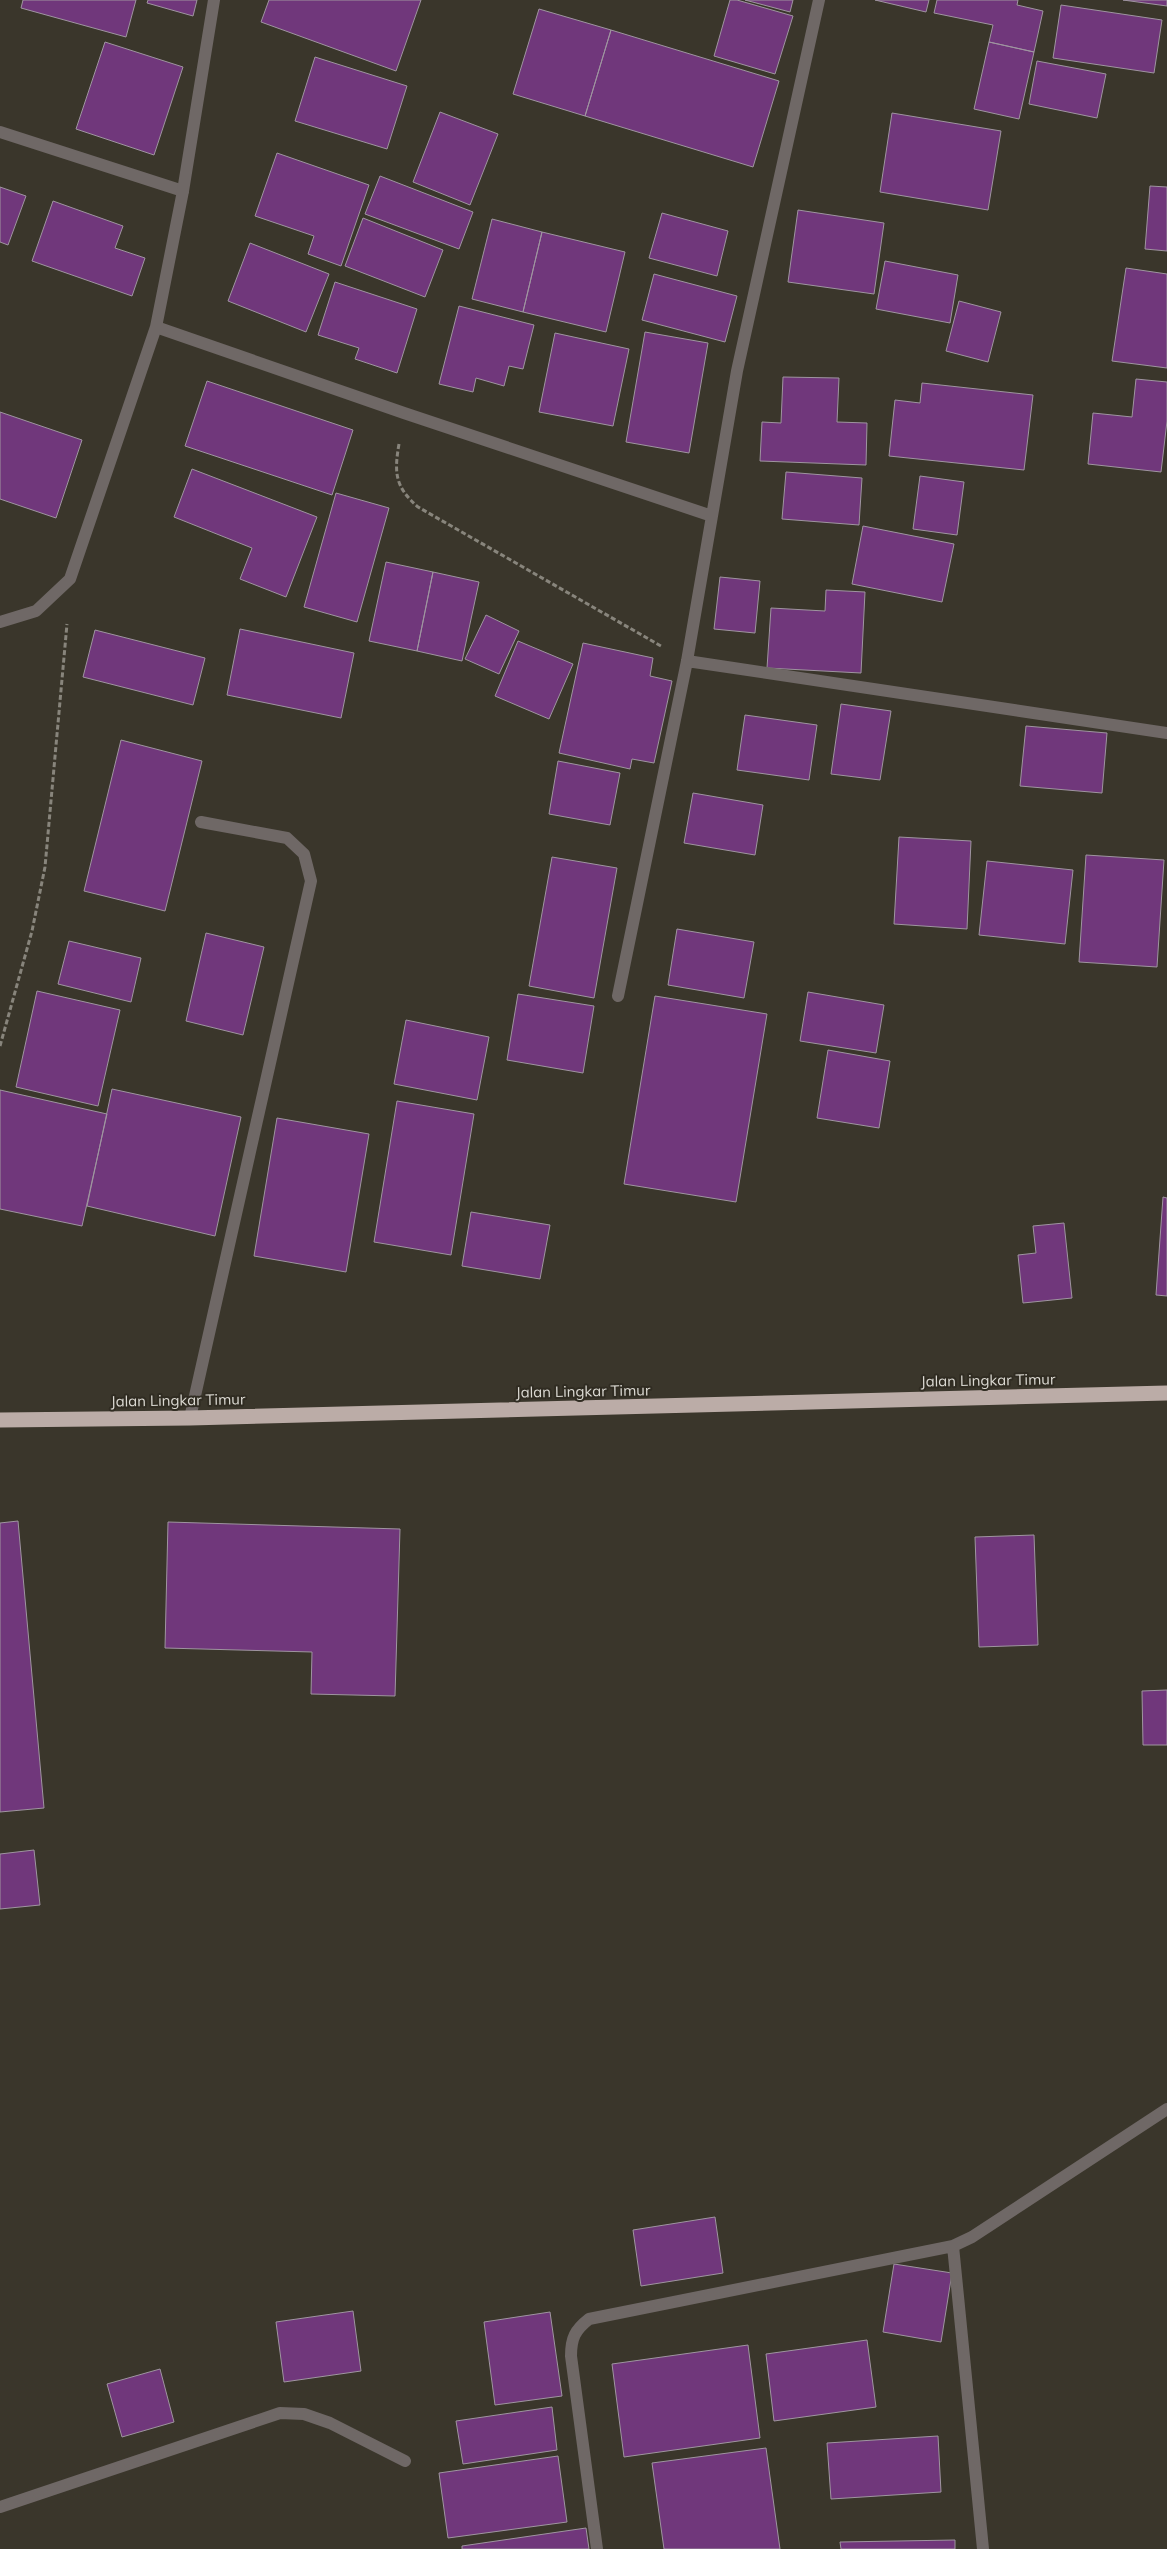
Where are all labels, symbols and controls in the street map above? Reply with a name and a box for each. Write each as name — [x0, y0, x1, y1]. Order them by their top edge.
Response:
street label: Jalan Lingkar Timur — [920, 1369, 1056, 1391]
street label: Jalan Lingkar Timur — [515, 1380, 651, 1402]
street label: Jalan Lingkar Timur — [110, 1389, 246, 1411]

